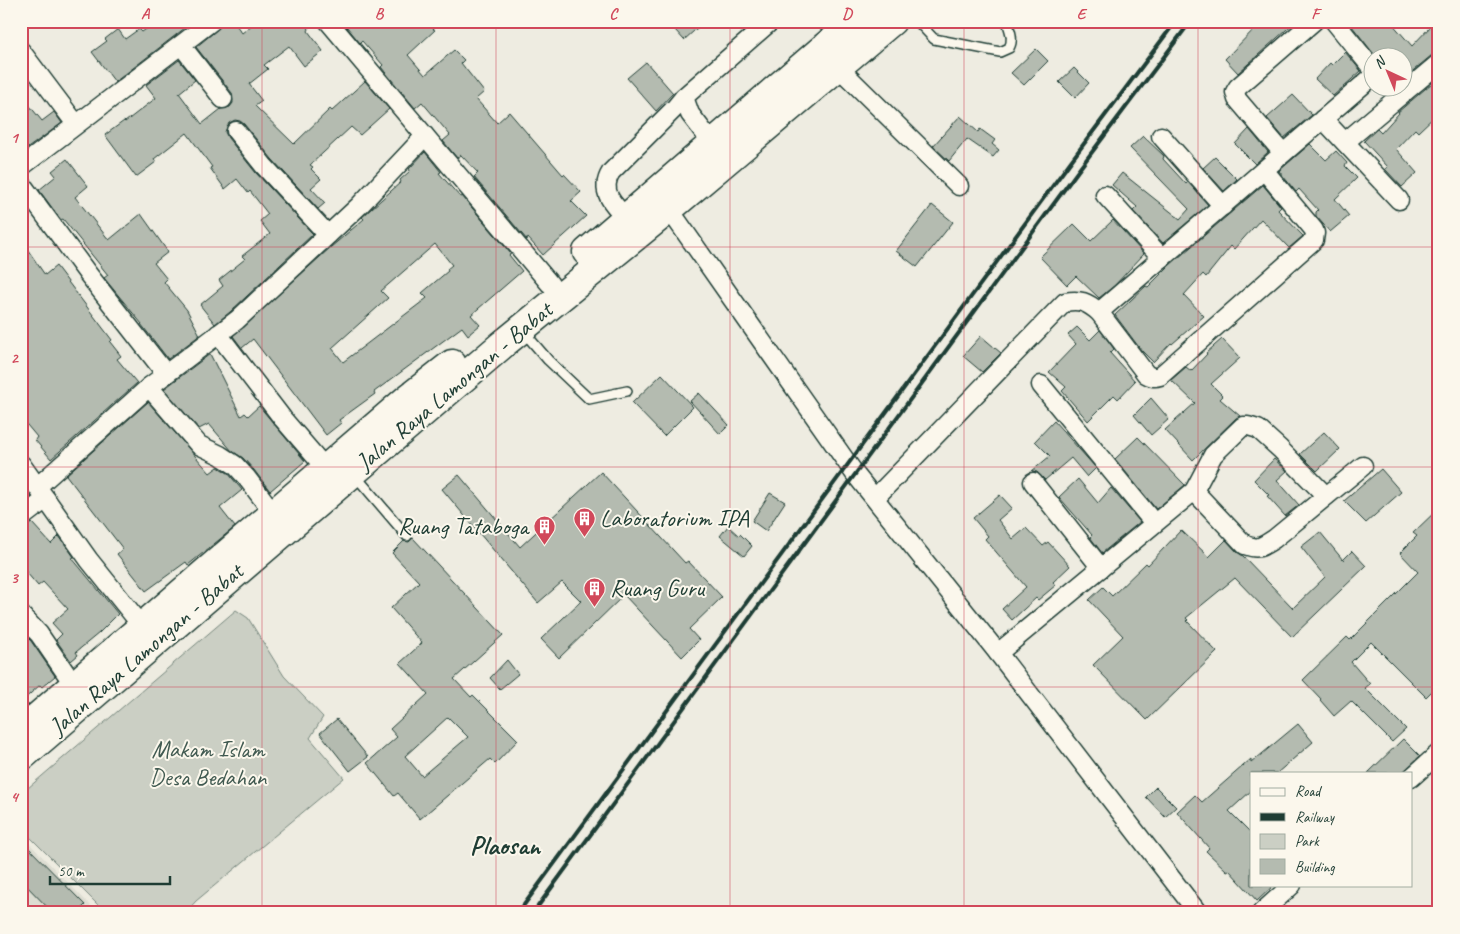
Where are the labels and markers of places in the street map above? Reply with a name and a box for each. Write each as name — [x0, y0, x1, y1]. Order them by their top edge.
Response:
place label: Laboratorium IPA — [600, 503, 750, 533]
building icon: Laboratorium IPA — [572, 506, 596, 537]
place label: Ruang Tataboga — [398, 511, 530, 541]
building icon: Ruang Tataboga — [532, 514, 556, 545]
place label: Ruang Guru — [610, 573, 706, 603]
building icon: Ruang Guru — [582, 576, 606, 607]

